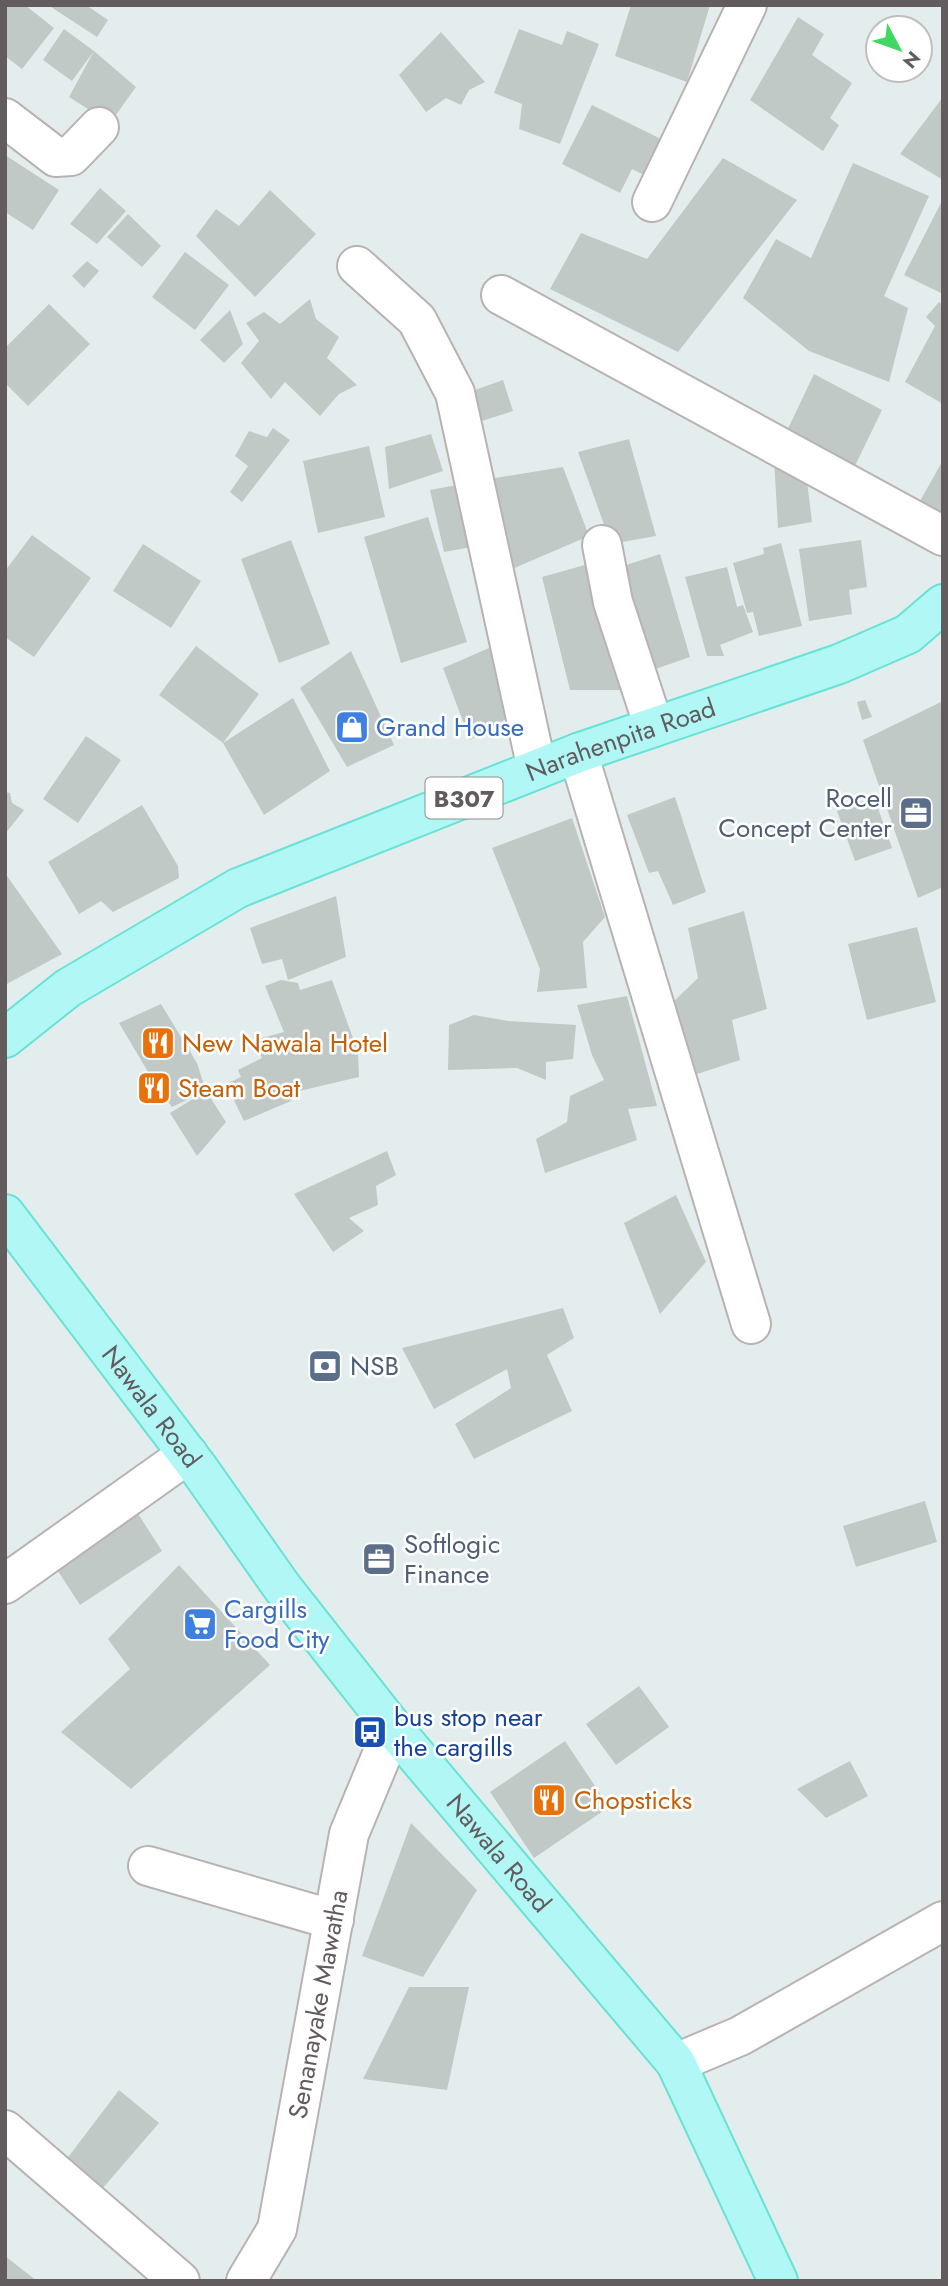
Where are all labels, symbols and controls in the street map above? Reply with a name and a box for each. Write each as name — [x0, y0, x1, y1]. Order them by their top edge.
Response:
north arrow — [864, 14, 934, 84]
text: N — [896, 45, 927, 74]
street label: Narahenpita Road — [520, 689, 720, 791]
shop icon: Grand House — [333, 708, 371, 746]
place label: Grand House — [376, 708, 524, 746]
road number: B307 — [426, 778, 503, 818]
place label: Rocell Concept Center — [718, 779, 892, 847]
office icon: Rocell Concept Center — [897, 794, 935, 832]
restaurant icon: New Nawala Hotel — [139, 1024, 177, 1062]
place label: New Nawala Hotel — [182, 1024, 388, 1062]
restaurant icon: Steam Boat — [135, 1069, 173, 1107]
place label: Steam Boat — [178, 1069, 301, 1107]
street label: Nawala Road — [92, 1337, 211, 1476]
bank icon: NSB — [306, 1347, 344, 1385]
place label: NSB — [350, 1347, 399, 1385]
place label: Softlogic Finance — [404, 1525, 500, 1593]
office icon: Softlogic Finance — [360, 1540, 398, 1578]
place label: Cargills Food City — [224, 1590, 330, 1658]
supermarket icon: Cargills Food City — [181, 1605, 219, 1643]
place label: bus stop near the cargills — [394, 1698, 543, 1766]
bus stop icon: bus stop near the cargills — [351, 1713, 389, 1751]
restaurant icon: Chopsticks — [530, 1781, 568, 1819]
place label: Chopsticks — [574, 1781, 692, 1819]
street label: Nawala Road — [437, 1785, 560, 1921]
street label: Senanayake Mawatha — [278, 1887, 357, 2122]

